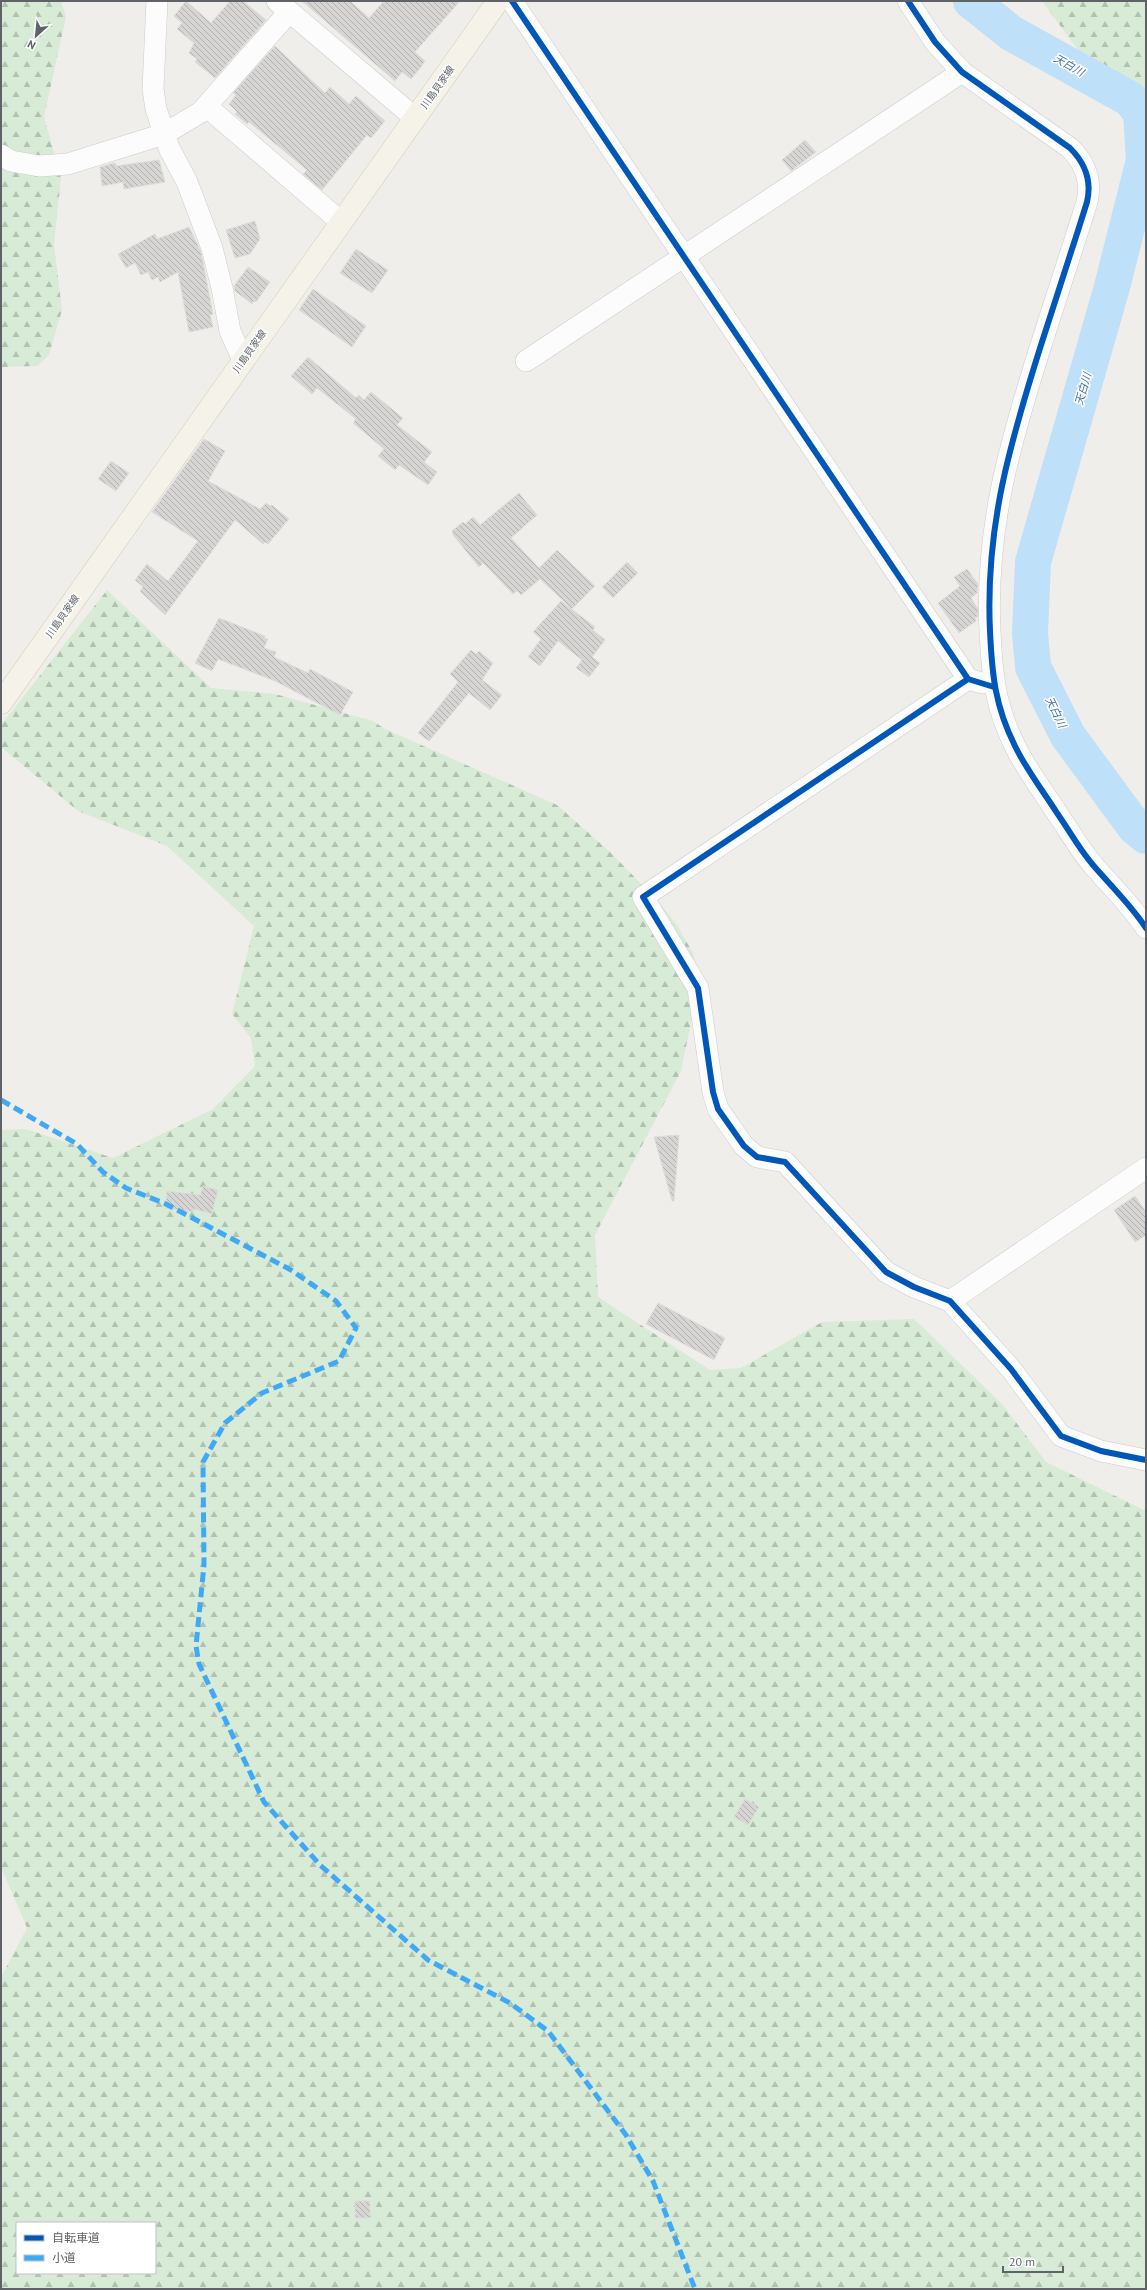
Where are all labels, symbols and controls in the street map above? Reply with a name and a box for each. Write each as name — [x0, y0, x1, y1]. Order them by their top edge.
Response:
north arrow — [16, 16, 56, 56]
text: N — [25, 37, 38, 53]
water label: 天白川 — [1051, 51, 1088, 80]
street label: 川島貝家線 — [418, 63, 457, 111]
street label: 川島貝家線 — [230, 327, 269, 375]
water label: 天白川 — [1072, 370, 1095, 407]
street label: 川島貝家線 — [43, 592, 82, 640]
water label: 天白川 — [1042, 694, 1070, 731]
legend — [16, 2222, 156, 2274]
text: 自転車道 — [52, 2230, 100, 2245]
scale bar — [1003, 2248, 1063, 2274]
text: 小道 — [52, 2250, 76, 2265]
text: 20 m — [1009, 2254, 1035, 2269]

